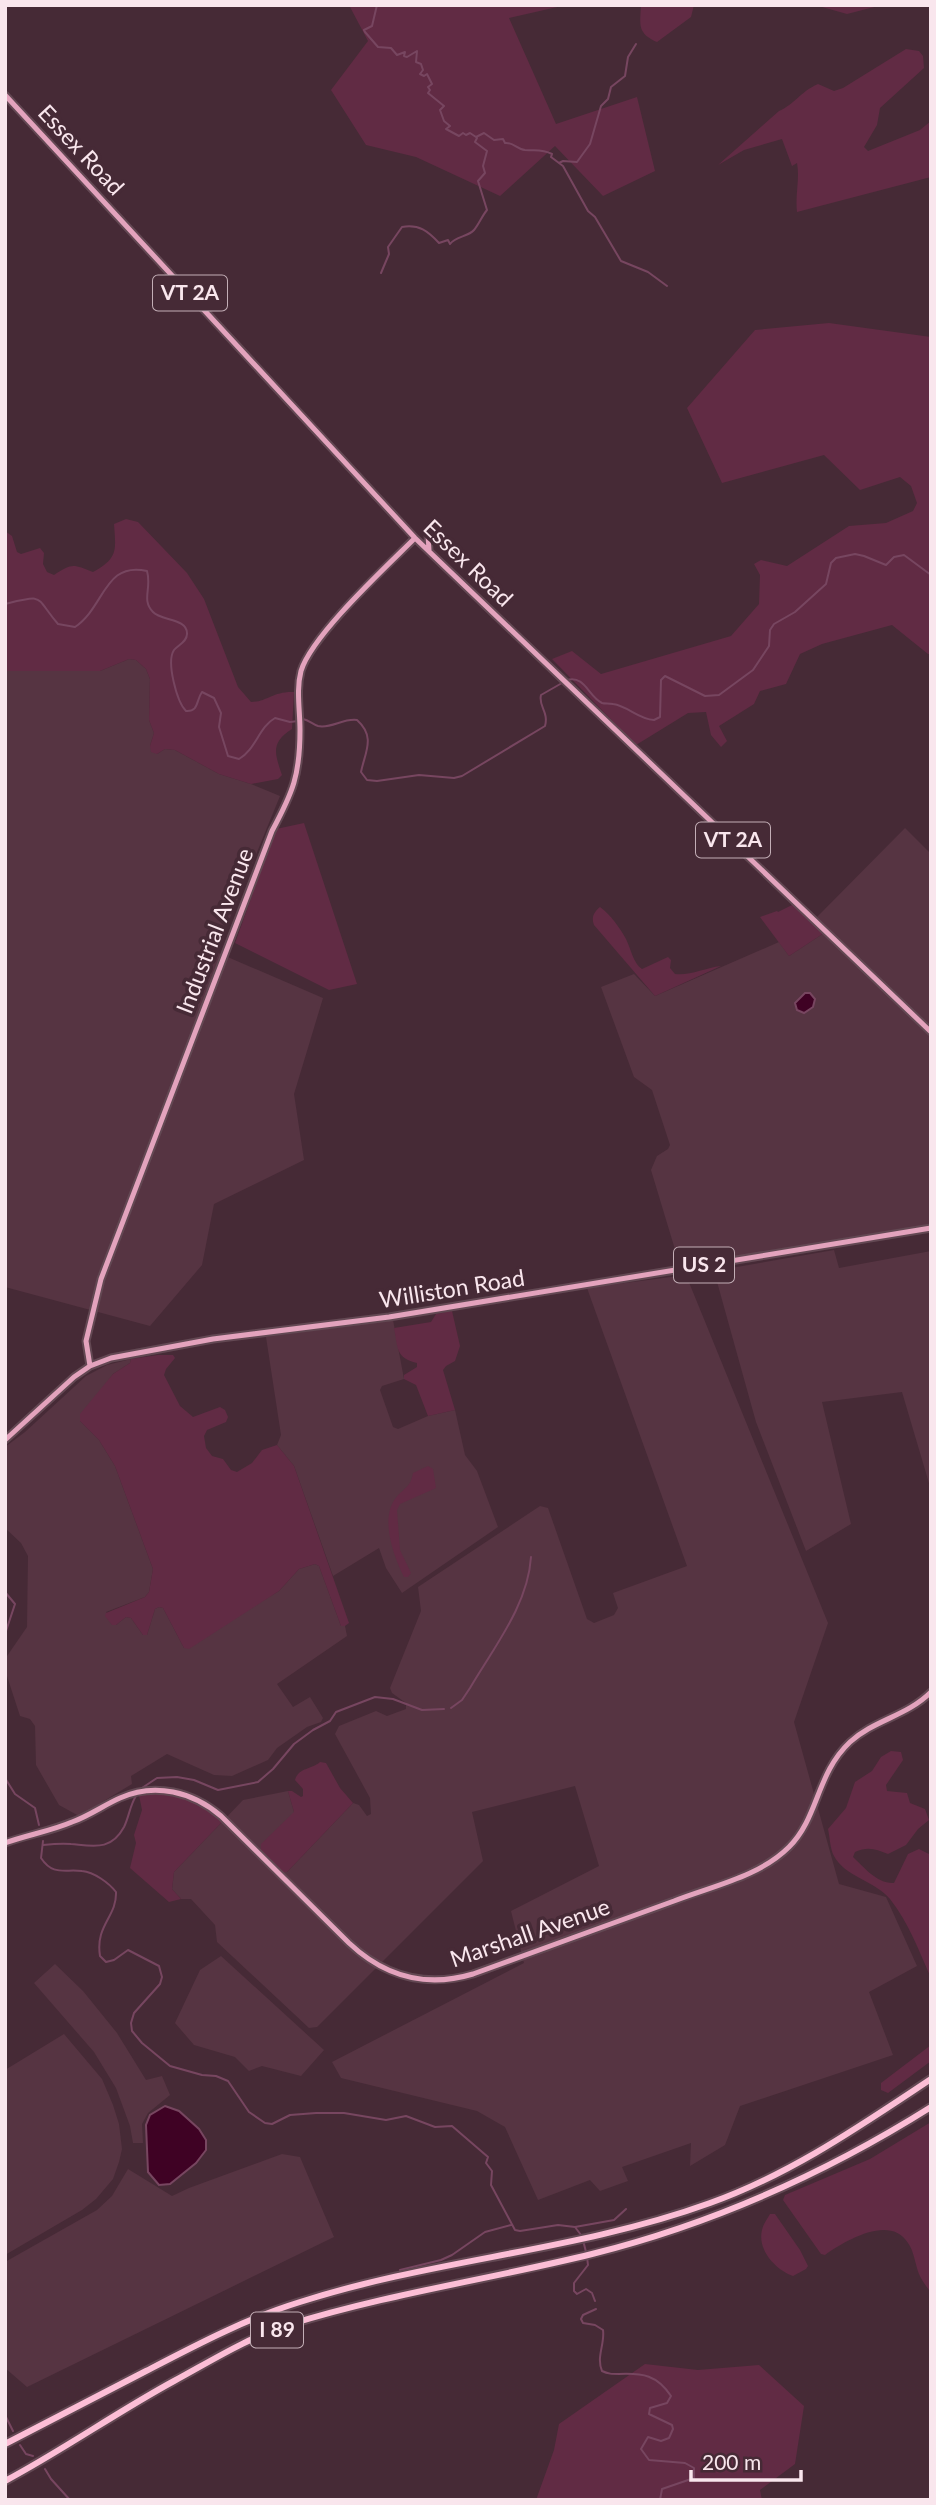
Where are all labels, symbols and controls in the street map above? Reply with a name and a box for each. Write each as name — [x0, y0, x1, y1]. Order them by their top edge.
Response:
street label: Essex Road — [33, 98, 131, 200]
road number: VT 2A — [153, 276, 227, 310]
street label: Essex Road — [418, 513, 519, 612]
road number: VT 2A — [696, 822, 770, 858]
street label: Industrial Avenue — [170, 844, 258, 1017]
road number: US 2 — [674, 1248, 734, 1282]
street label: Williston Road — [377, 1263, 526, 1313]
street label: Marshall Avenue — [446, 1892, 613, 1972]
road number: I 89 — [251, 2312, 303, 2348]
scale bar — [691, 2438, 801, 2482]
text: 200 m — [702, 2449, 761, 2474]

